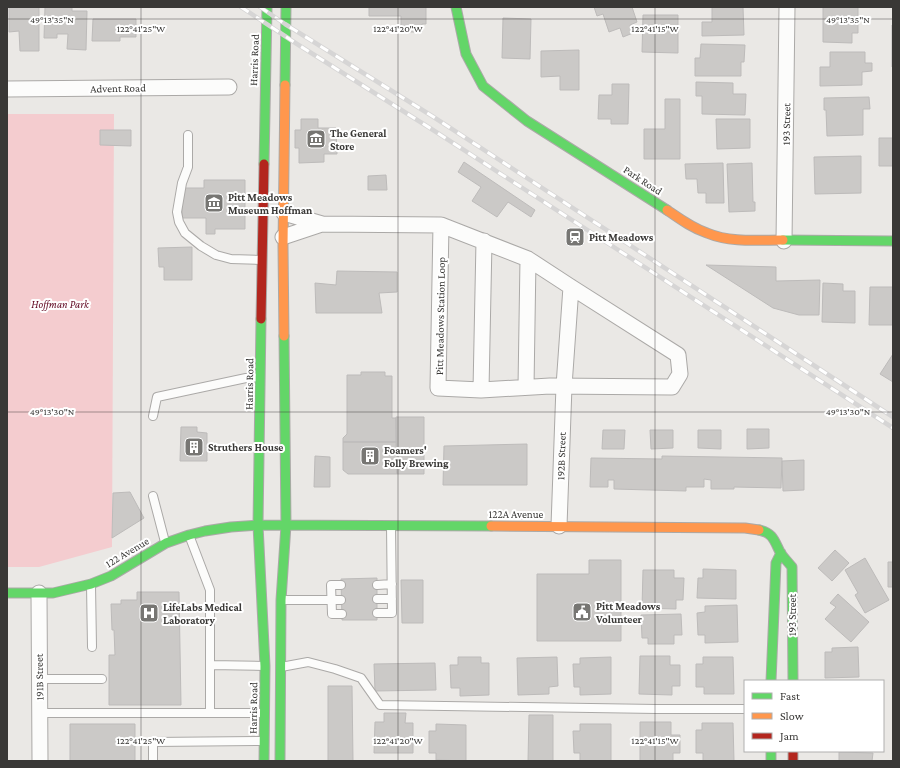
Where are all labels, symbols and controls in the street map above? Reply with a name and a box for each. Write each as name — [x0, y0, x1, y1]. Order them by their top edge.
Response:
text: 49°13'35"N — [30, 14, 74, 25]
text: 49°13'35"N — [826, 14, 870, 25]
text: 122°41'25"W — [117, 23, 166, 34]
text: 122°41'20"W — [373, 23, 424, 34]
text: 122°41'15"W — [631, 23, 679, 34]
street label: Harris Road — [247, 34, 261, 86]
street label: Advent Road — [90, 82, 146, 94]
street label: 193 Street — [780, 102, 792, 145]
place label: The General Store — [330, 127, 387, 152]
museum icon: The General Store — [305, 128, 327, 150]
street label: Park Road — [621, 163, 665, 197]
place label: Pitt Meadows Museum Hoffman — [228, 191, 313, 216]
museum icon: Pitt Meadows Museum Hoffman — [203, 192, 225, 214]
station icon: Pitt Meadows — [564, 226, 586, 248]
place label: Pitt Meadows — [589, 231, 654, 243]
street label: Pitt Meadows Station Loop — [433, 256, 448, 375]
park label: Hoffman Park — [31, 298, 90, 311]
street label: Harris Road — [243, 358, 255, 410]
text: 49°13'30"N — [30, 406, 75, 417]
text: 49°13'30"N — [826, 406, 871, 417]
street label: 192B Street — [554, 431, 568, 480]
building icon: Struthers House — [183, 436, 205, 458]
place label: Struthers House — [208, 441, 283, 453]
place label: Foamers' Folly Brewing — [384, 444, 449, 469]
building icon: Foamers' Folly Brewing — [359, 445, 381, 467]
street label: 122A Avenue — [489, 508, 544, 520]
street label: 122 Avenue — [103, 534, 151, 570]
street label: 193 Street — [786, 594, 798, 636]
place label: Pitt Meadows Volunteer — [595, 600, 661, 625]
place label: LifeLabs Medical Laboratory — [163, 601, 243, 626]
public building icon: Pitt Meadows Volunteer — [571, 601, 593, 623]
hospital icon: LifeLabs Medical Laboratory — [138, 602, 160, 624]
street label: 191B Street — [33, 653, 45, 700]
legend — [744, 680, 884, 752]
street label: Harris Road — [247, 682, 259, 734]
text: Fast — [780, 689, 801, 703]
text: Slow — [780, 709, 804, 723]
text: Jam — [779, 729, 799, 743]
text: 122°41'25"W — [117, 735, 166, 746]
text: 122°41'20"W — [373, 735, 424, 746]
text: 122°41'15"W — [631, 735, 679, 746]

